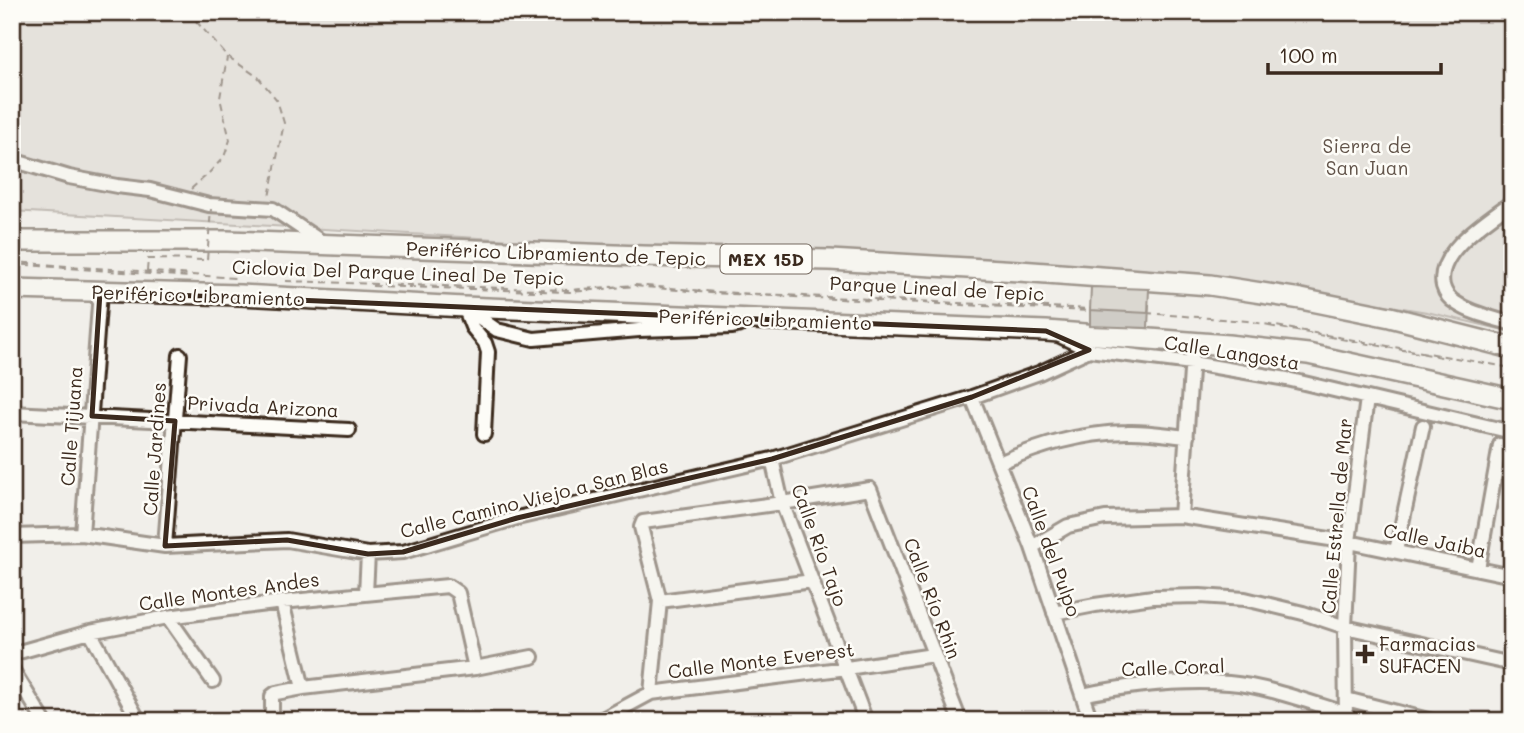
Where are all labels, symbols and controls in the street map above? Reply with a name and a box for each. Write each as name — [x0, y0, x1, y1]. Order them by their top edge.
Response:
scale bar — [1268, 32, 1442, 76]
text: 100 m — [1279, 41, 1338, 68]
park label: Sierra de San Juan — [1322, 133, 1412, 180]
street label: Periférico Libramiento de Tepic — [406, 235, 706, 271]
road number: MEX 15D — [720, 244, 812, 274]
street label: Ciclovia Del Parque Lineal De Tepic — [232, 254, 564, 290]
street label: Parque Lineal de Tepic — [829, 270, 1045, 306]
street label: Periférico Libramiento — [91, 279, 305, 311]
street label: Periférico Libramiento — [658, 303, 872, 335]
street label: Calle Langosta — [1162, 329, 1302, 375]
street label: Calle Tijuana — [54, 365, 88, 487]
street label: Calle Jardines — [137, 381, 171, 517]
street label: Privada Arizona — [187, 390, 339, 422]
street label: Calle Estrella de Mar — [1315, 417, 1357, 615]
street label: Calle Camino Viejo a San Blas — [397, 453, 671, 543]
street label: Calle Río Tajo — [786, 480, 854, 610]
street label: Calle del Pulpo — [1017, 482, 1087, 620]
street label: Calle Jaiba — [1381, 517, 1489, 563]
street label: Calle Río Rhin — [898, 534, 968, 662]
street label: Calle Montes Andes — [137, 566, 321, 616]
place label: Farmacias SUFACEN — [1379, 631, 1476, 678]
street label: Calle Monte Everest — [666, 636, 856, 684]
marker: Farmacias SUFACEN — [1357, 646, 1373, 662]
street label: Calle Coral — [1121, 653, 1225, 681]

